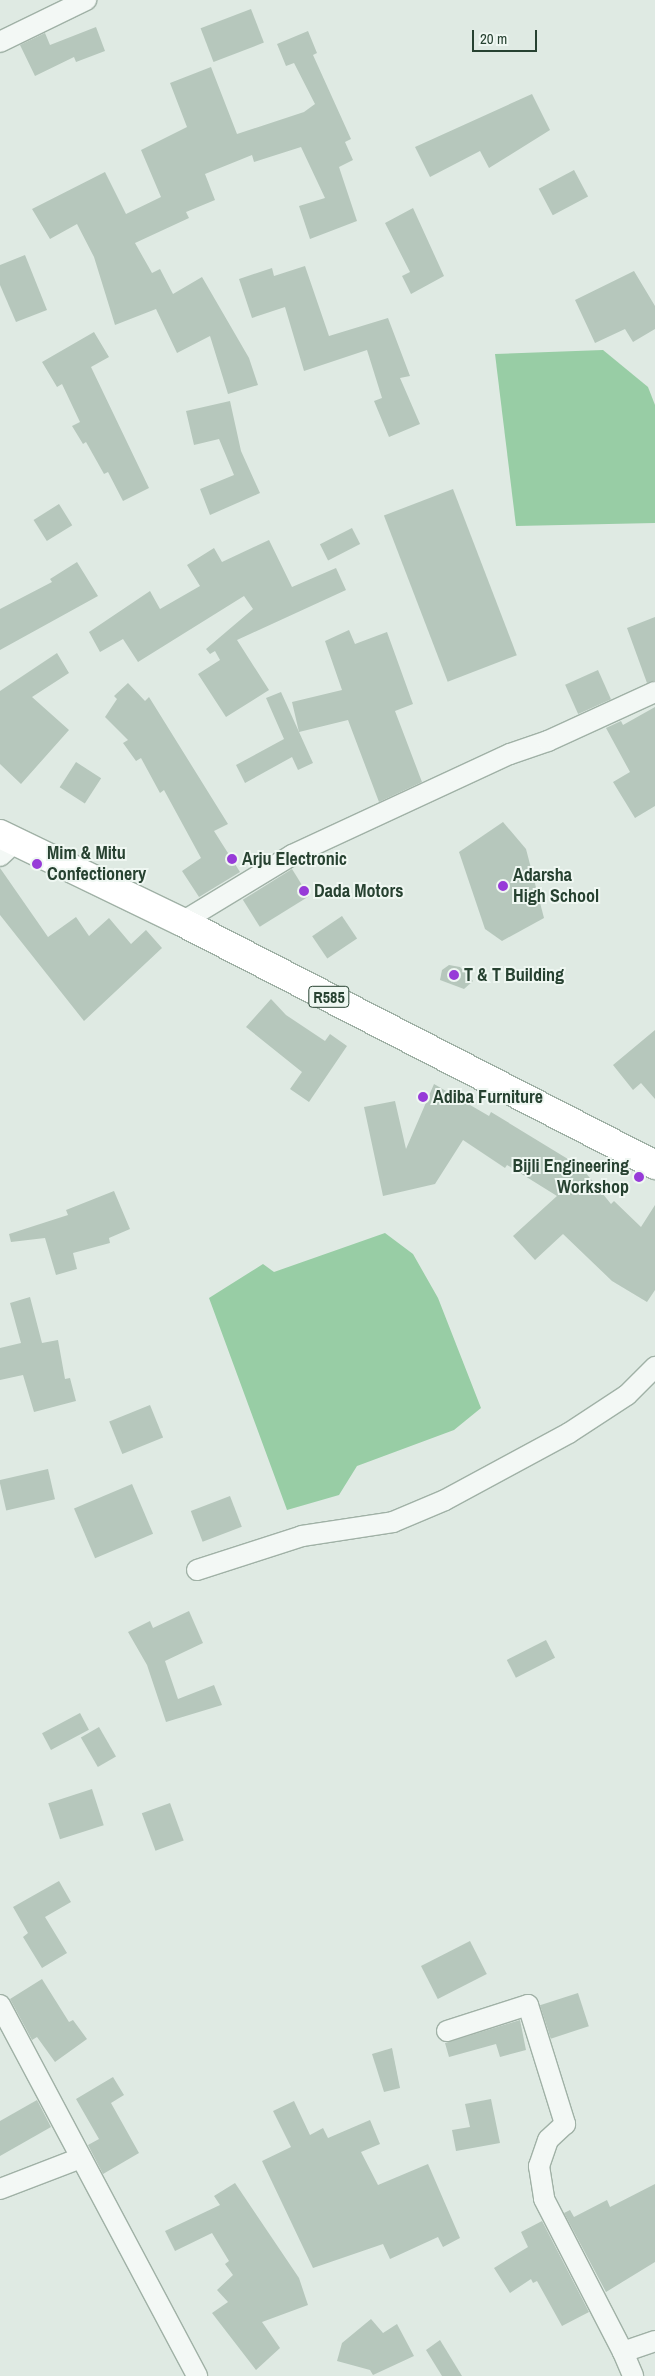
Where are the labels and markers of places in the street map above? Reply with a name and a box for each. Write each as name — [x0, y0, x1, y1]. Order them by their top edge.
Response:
place label: Mim & Mitu Confectionery — [47, 843, 146, 886]
place label: Arju Electronic — [242, 848, 347, 870]
marker: Arju Electronic — [226, 853, 238, 865]
marker: Mim & Mitu Confectionery — [31, 858, 43, 870]
place label: Adarsha High School — [513, 865, 599, 908]
place label: Dada Motors — [314, 880, 403, 902]
marker: Adarsha High School — [497, 880, 509, 892]
marker: Dada Motors — [298, 885, 310, 897]
place label: T & T Building — [464, 964, 564, 986]
marker: T & T Building — [448, 969, 460, 981]
place label: Adiba Furniture — [433, 1086, 543, 1108]
marker: Adiba Furniture — [417, 1091, 429, 1103]
place label: Bijli Engineering Workshop — [513, 1156, 629, 1198]
marker: Bijli Engineering Workshop — [633, 1171, 645, 1183]

